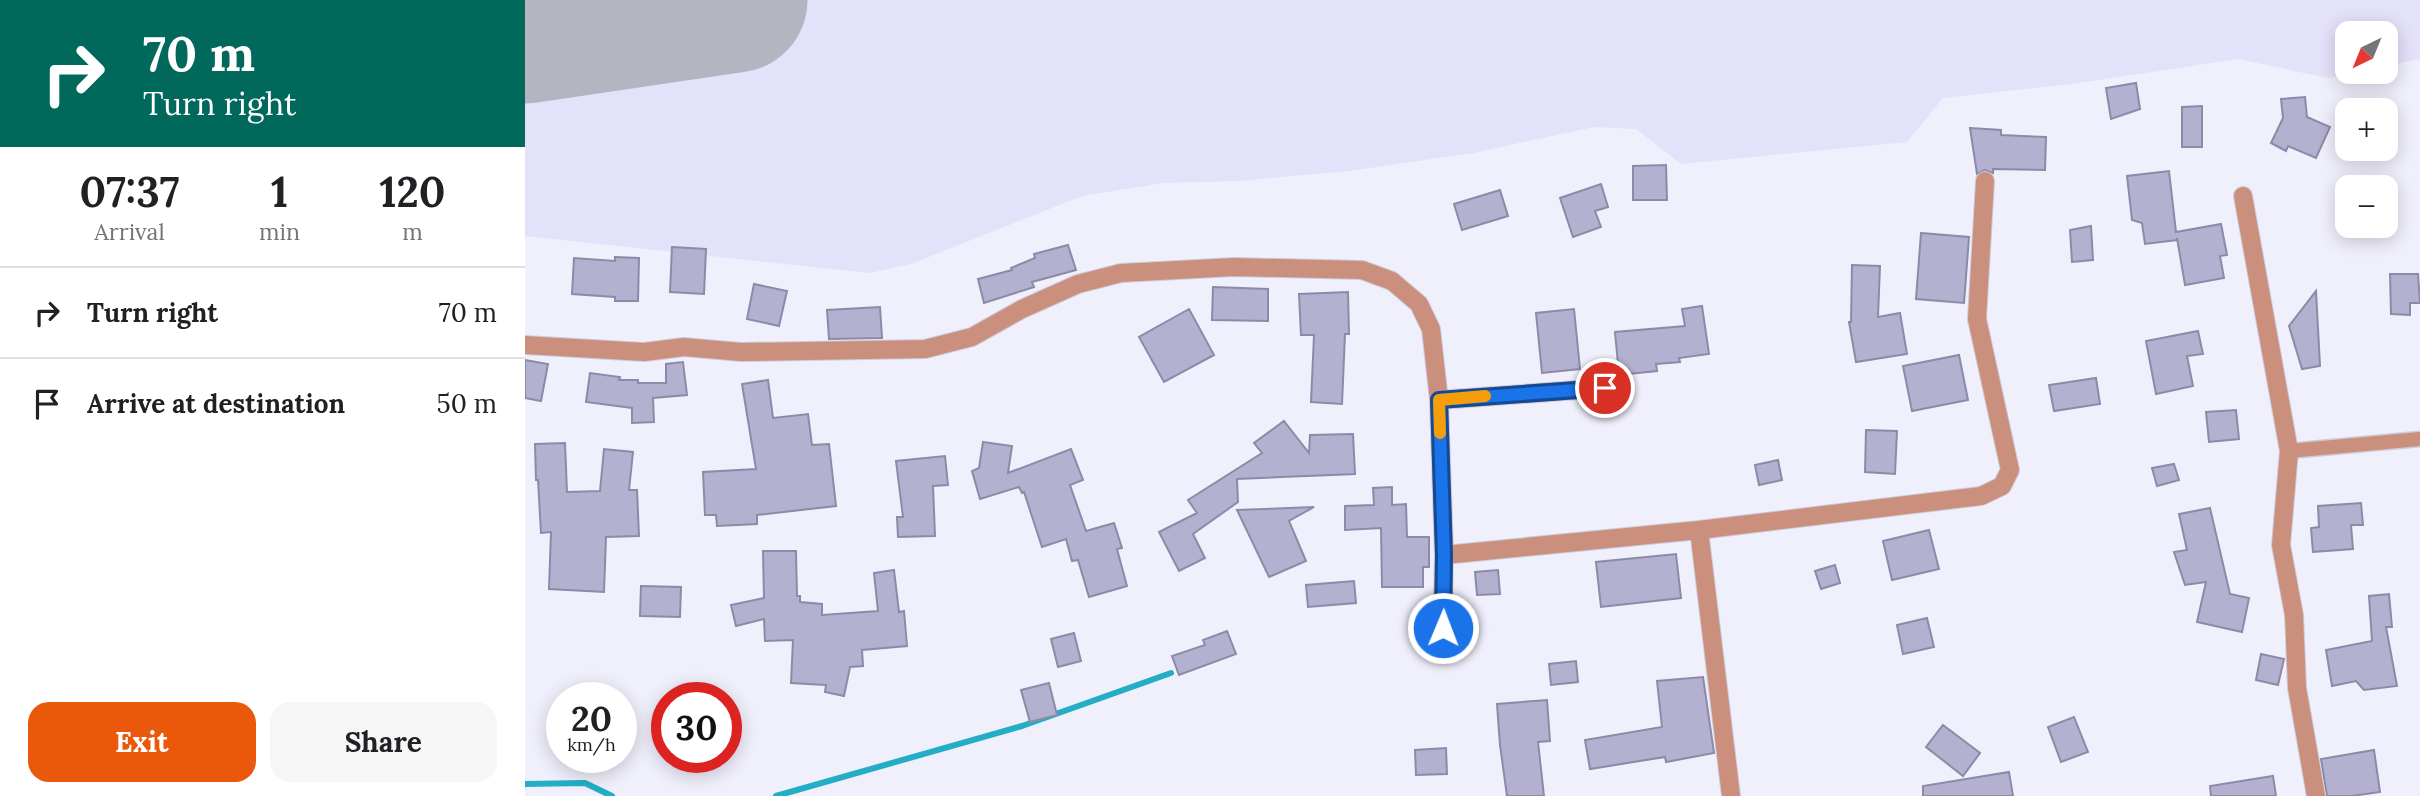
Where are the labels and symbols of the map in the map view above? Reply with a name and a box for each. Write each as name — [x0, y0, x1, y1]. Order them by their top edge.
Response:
north arrow — [2335, 21, 2397, 84]
pin — [1575, 358, 1635, 418]
position arrow — [1406, 591, 1480, 665]
speed limit sign: 30 — [651, 682, 742, 773]

